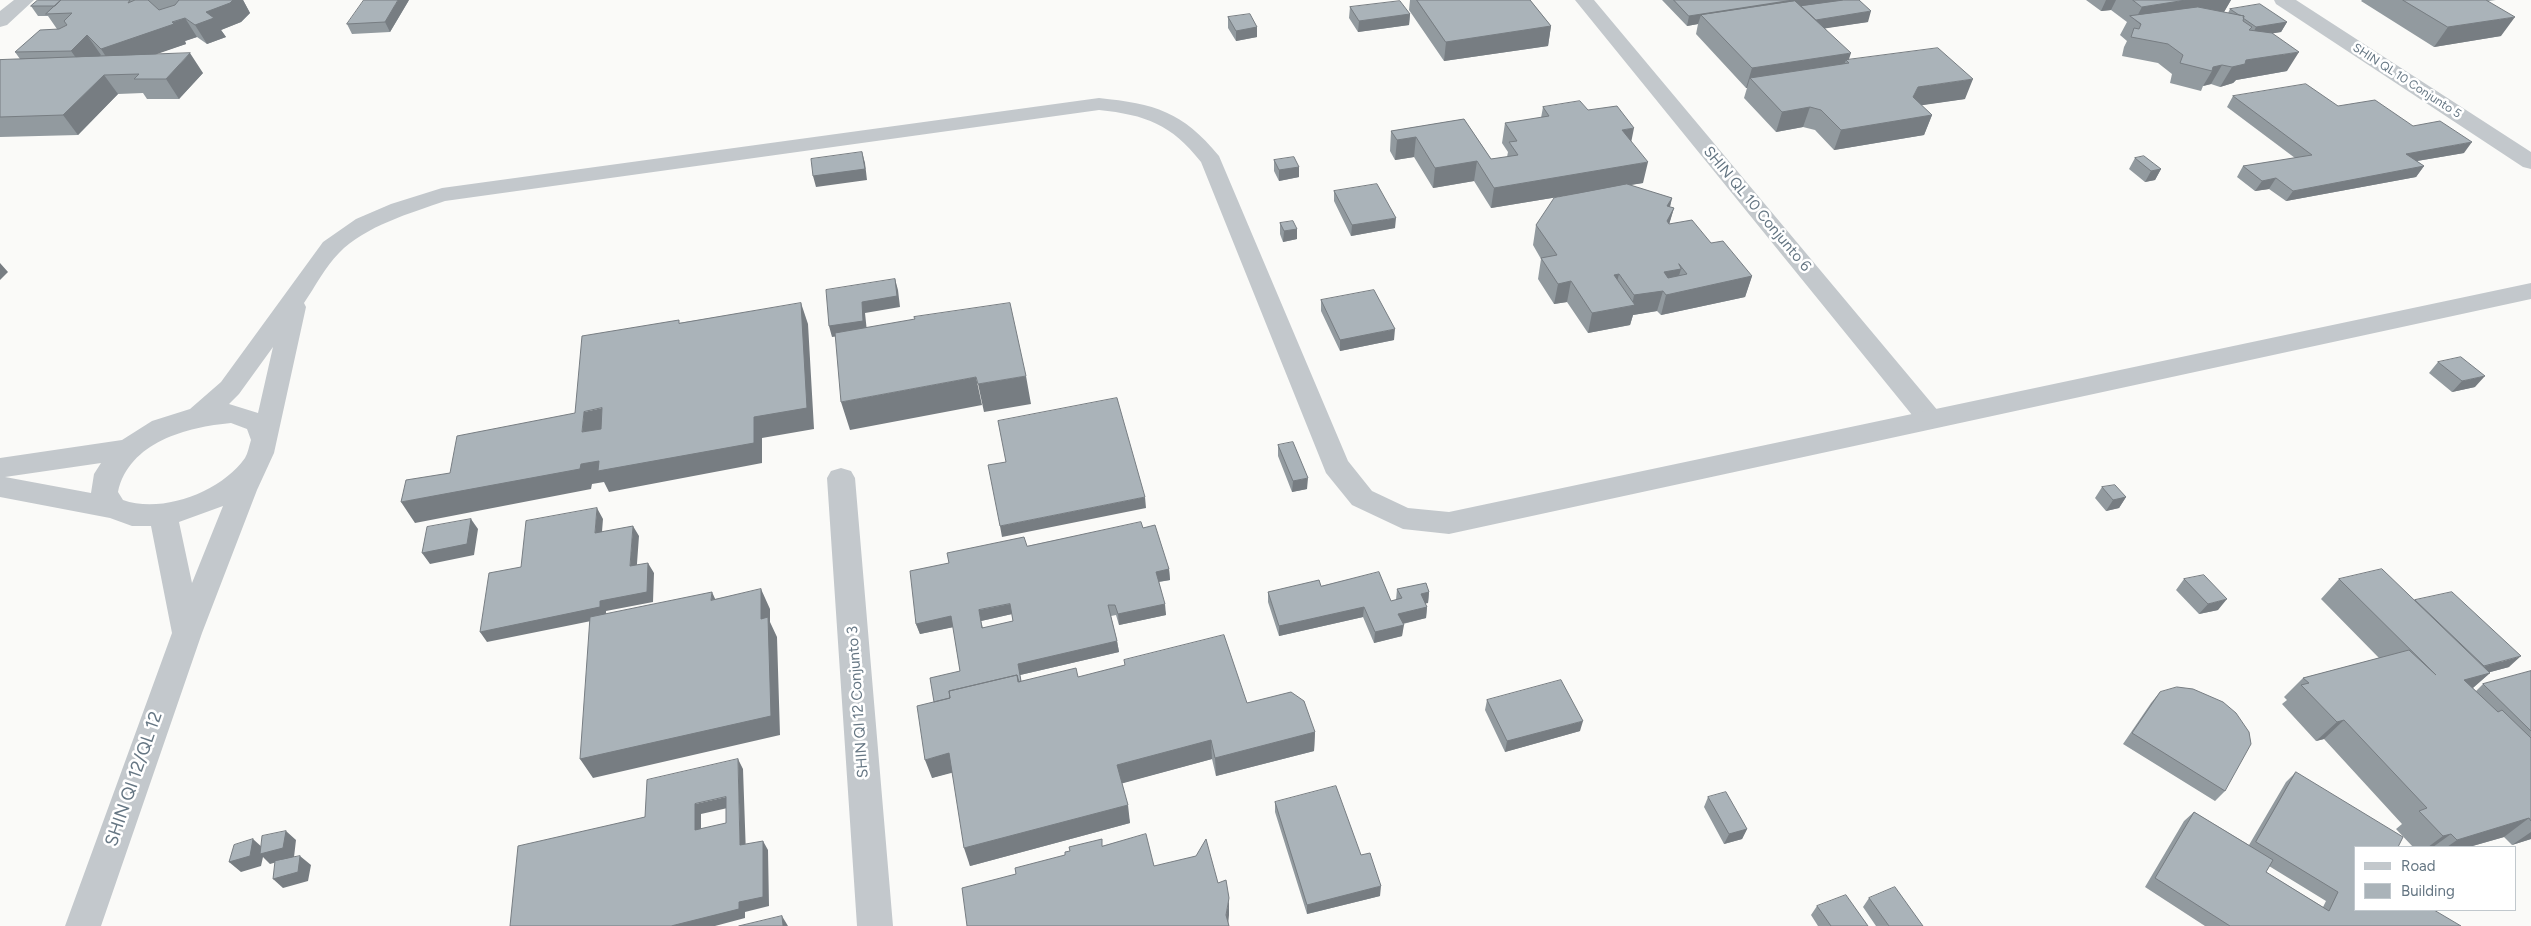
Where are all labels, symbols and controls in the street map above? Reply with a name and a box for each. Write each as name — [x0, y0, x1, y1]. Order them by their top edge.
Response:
street label: SHIN QL 10 Conjunto 5 — [2350, 41, 2464, 121]
street label: SHIN QL 10 Conjunto 6 — [1699, 143, 1815, 275]
street label: SHIN QI 12 Conjunto 3 — [844, 625, 872, 779]
street label: SHIN QI 12/QL 12 — [101, 709, 167, 849]
legend — [2354, 846, 2516, 911]
text: Road — [2401, 857, 2436, 875]
text: Building — [2401, 882, 2455, 900]

